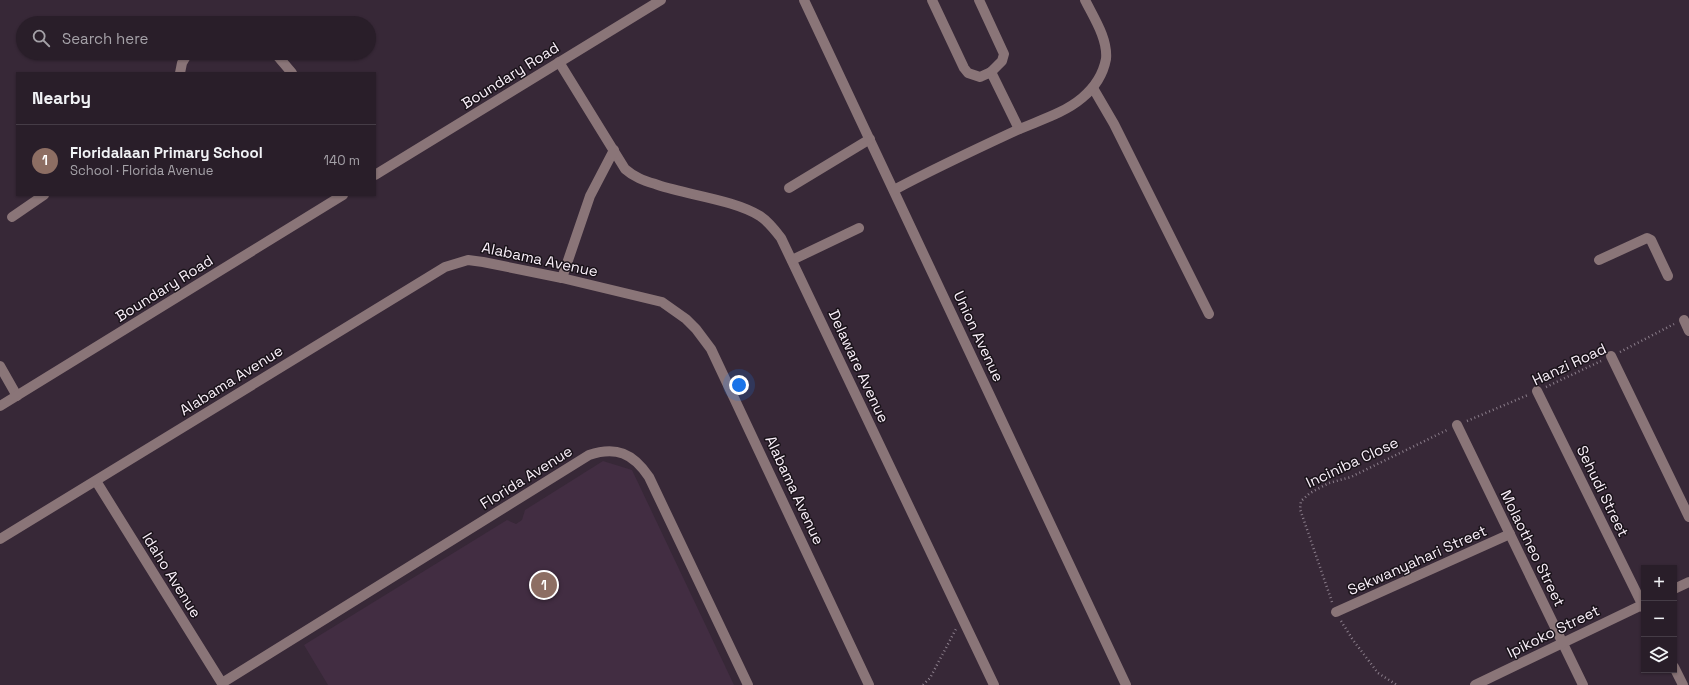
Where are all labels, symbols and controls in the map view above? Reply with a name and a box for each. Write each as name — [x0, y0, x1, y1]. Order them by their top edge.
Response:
search box — [16, 16, 376, 60]
icon: search — [30, 27, 52, 49]
text: Search here — [62, 29, 148, 48]
street label: Boundary Road — [458, 37, 562, 113]
text: Nearby — [32, 87, 91, 109]
text: Floridalaan Primary School — [70, 143, 263, 162]
text: 1 — [42, 152, 48, 169]
text: 140 m — [324, 152, 360, 169]
text: School · Florida Avenue — [70, 162, 213, 179]
street label: Alabama Avenue — [480, 237, 600, 281]
street label: Boundary Road — [112, 250, 216, 326]
street label: Union Avenue — [950, 288, 1008, 385]
street label: Delaware Avenue — [825, 307, 894, 426]
street label: Hanzi Road — [1529, 339, 1609, 389]
street label: Alabama Avenue — [176, 341, 286, 419]
your location — [729, 375, 749, 395]
street label: Alabama Avenue — [761, 432, 829, 548]
street label: Inciniba Close — [1303, 432, 1401, 492]
street label: Florida Avenue — [476, 441, 576, 513]
street label: Sehudi Street — [1573, 442, 1633, 540]
street label: Molaotheo Street — [1497, 487, 1569, 609]
street label: Sekwanyahari Street — [1344, 521, 1490, 599]
street label: Idaho Avenue — [138, 529, 206, 621]
map controls — [1641, 565, 1677, 673]
button: + — [1641, 565, 1677, 601]
pin: 1 — [531, 570, 557, 600]
street label: Ipikoko Street — [1504, 600, 1602, 662]
button: − — [1641, 601, 1677, 637]
button: layers — [1641, 637, 1677, 673]

